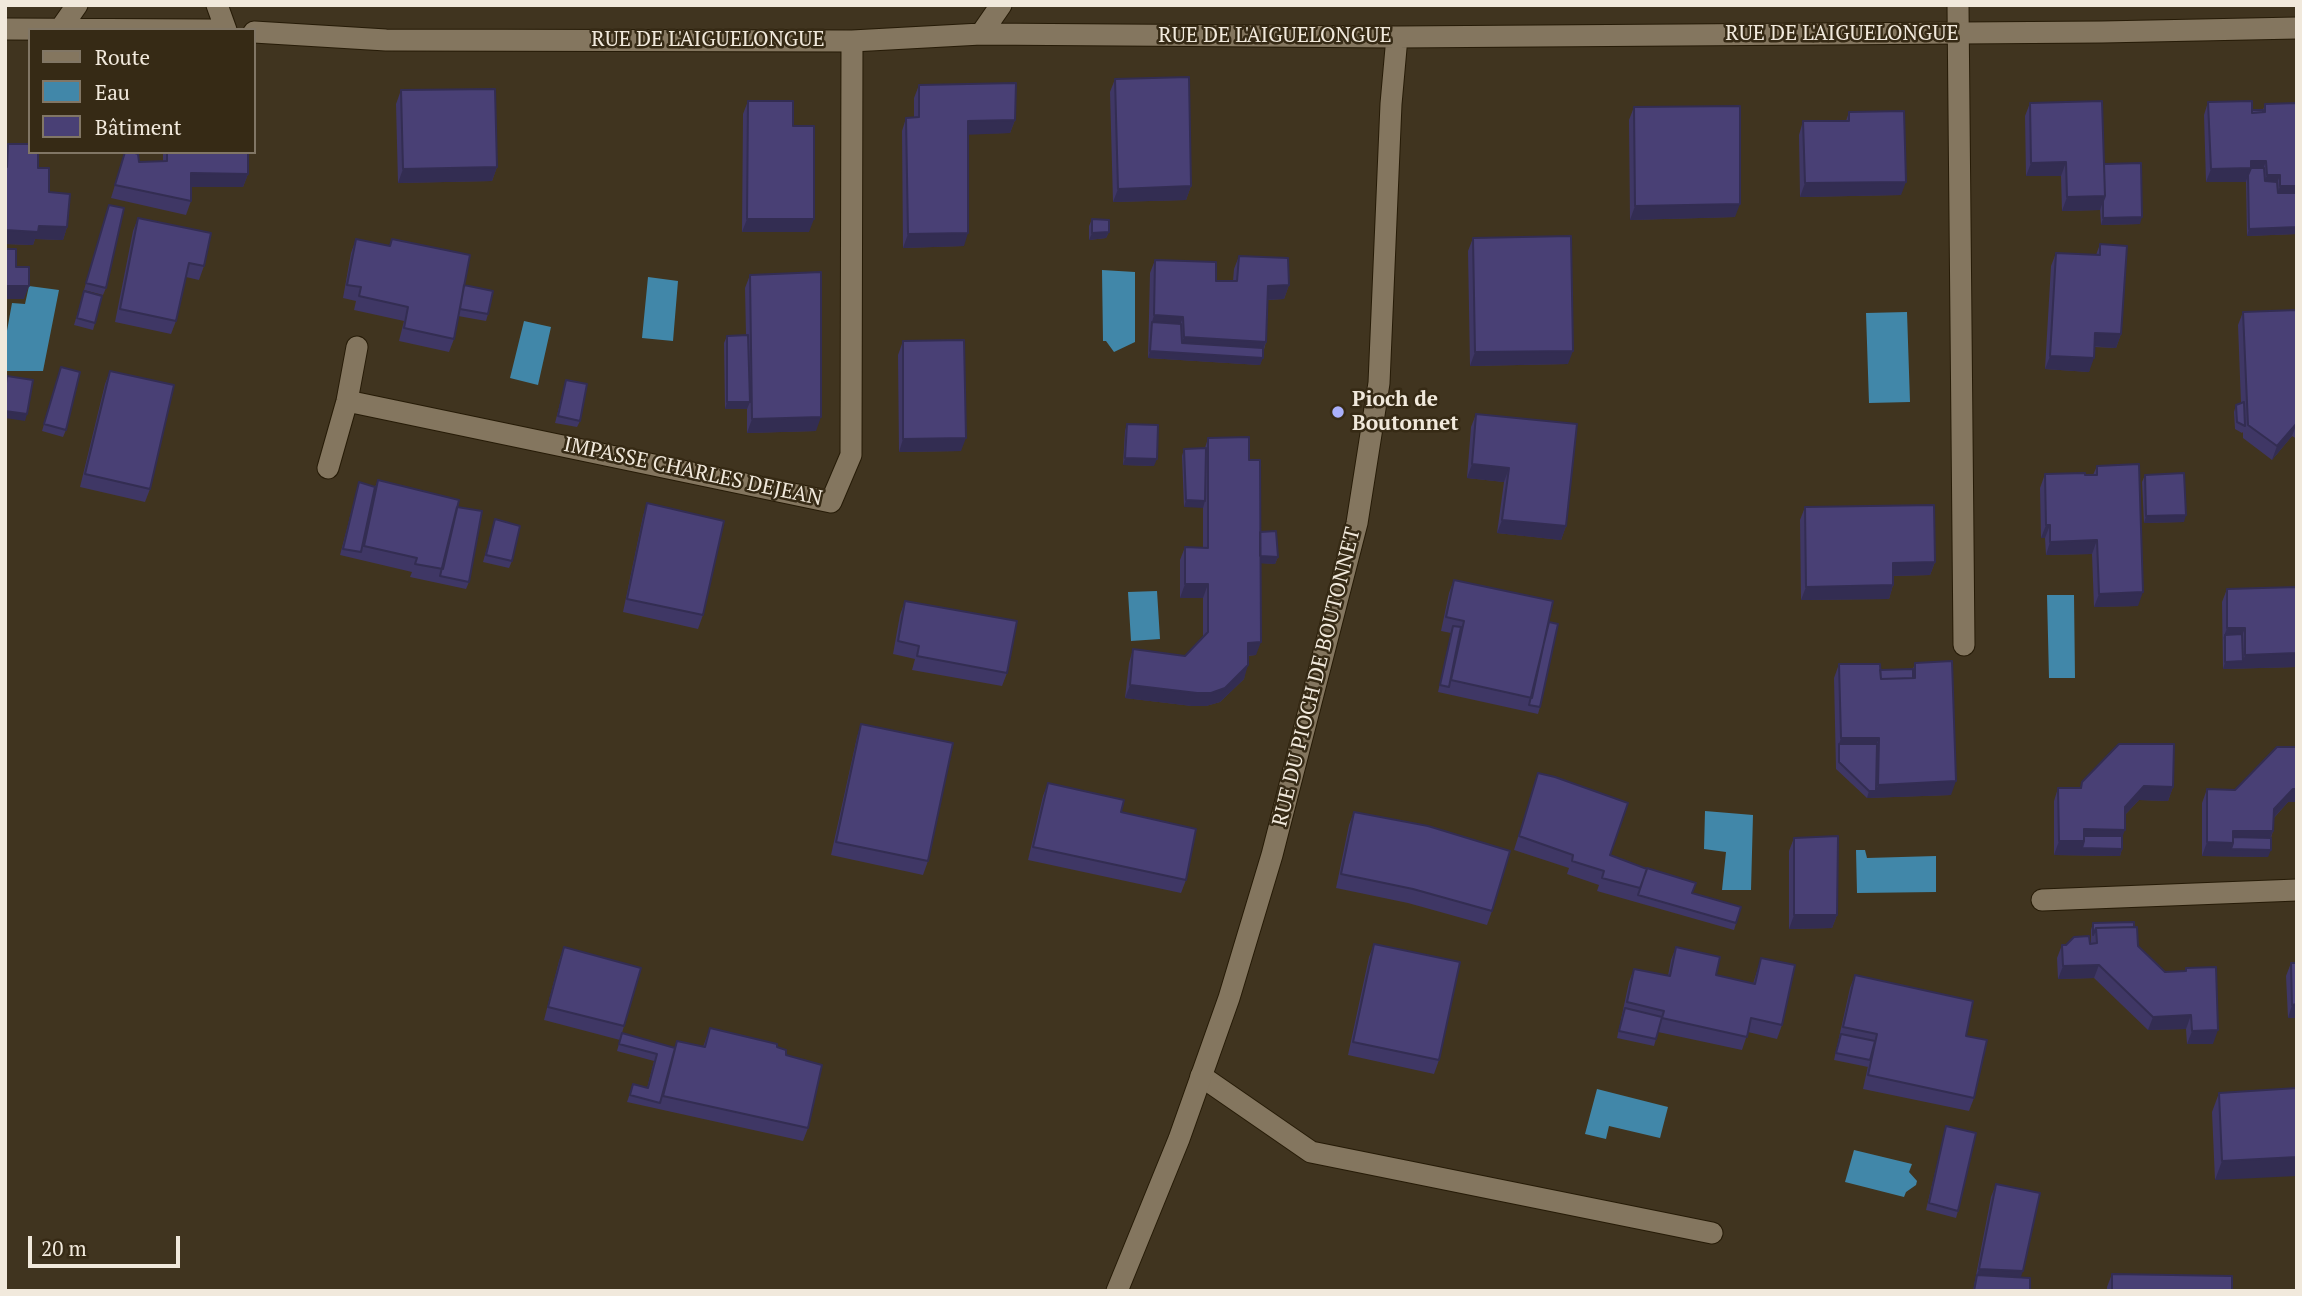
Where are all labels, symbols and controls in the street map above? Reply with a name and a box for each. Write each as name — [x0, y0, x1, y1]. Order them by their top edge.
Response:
street label: RUE DE L'AIGUELONGUE — [1725, 21, 1959, 47]
street label: RUE DE L'AIGUELONGUE — [1158, 23, 1392, 49]
street label: RUE DE L'AIGUELONGUE — [591, 27, 825, 53]
legend — [28, 28, 256, 154]
text: Route — [95, 43, 150, 71]
text: Eau — [95, 78, 130, 106]
text: Bâtiment — [95, 113, 182, 141]
place label: Pioch de Boutonnet — [1352, 387, 1459, 437]
marker: Pioch de Boutonnet — [1330, 404, 1346, 420]
street label: IMPASSE CHARLES DEJEAN — [561, 432, 825, 512]
street label: RUE DU PIOCH DE BOUTONNET — [1268, 525, 1366, 829]
scale bar — [32, 1222, 184, 1266]
text: 20 m — [41, 1234, 87, 1262]

